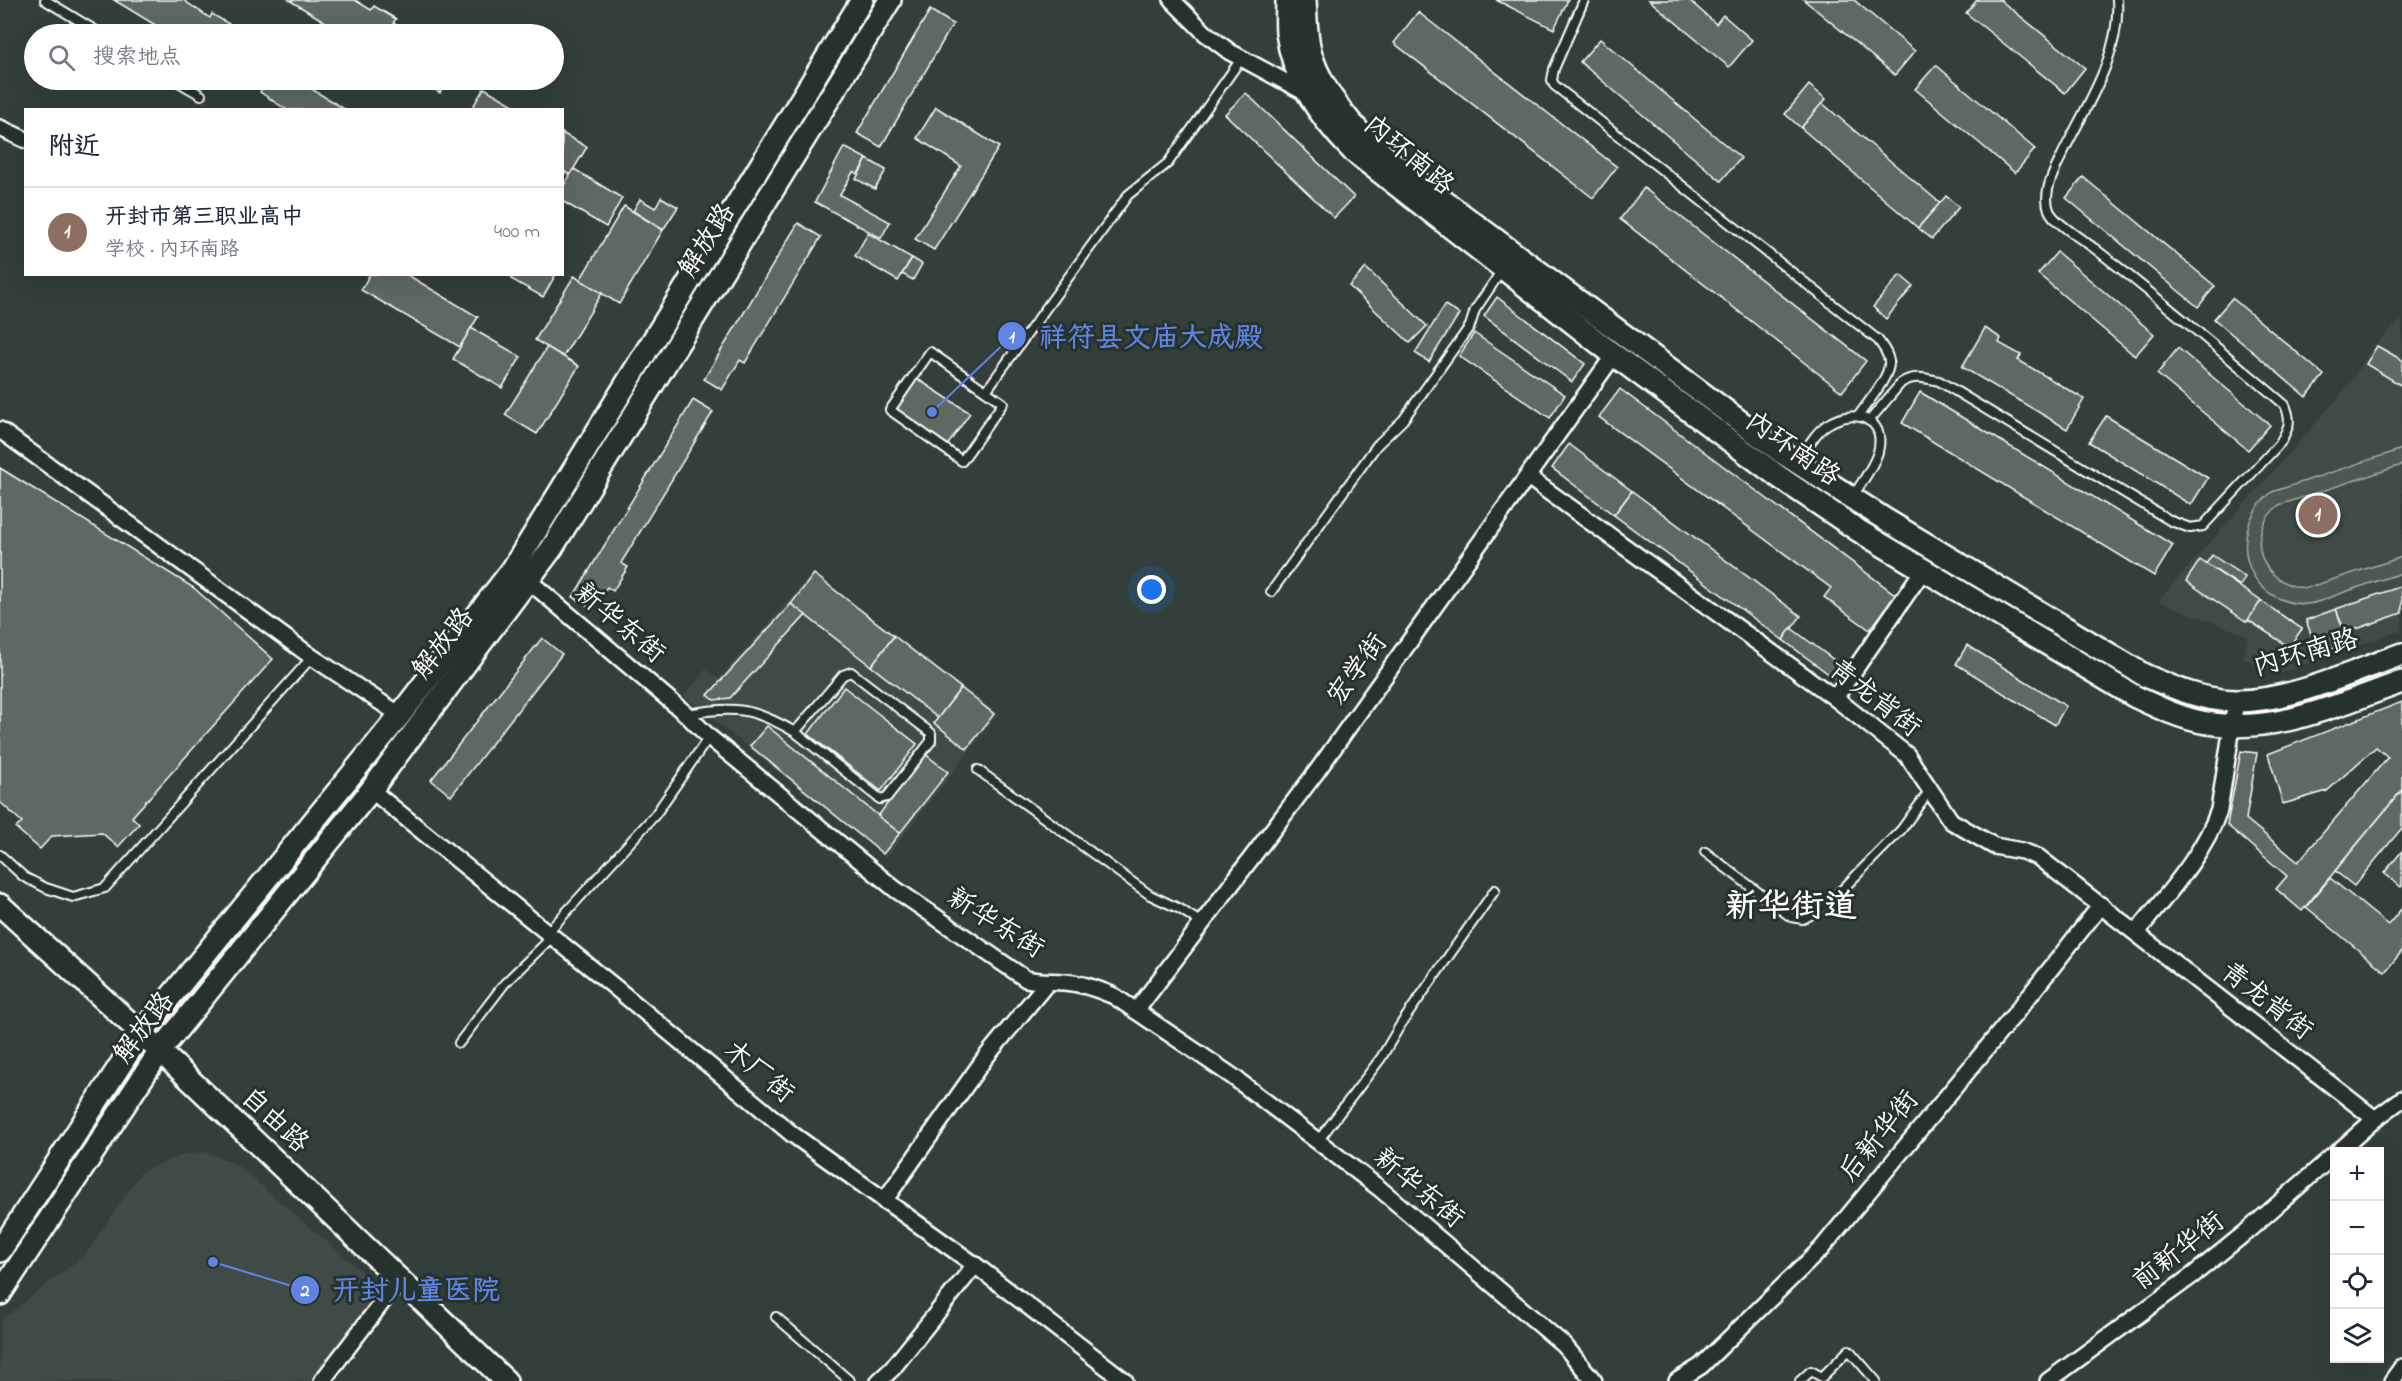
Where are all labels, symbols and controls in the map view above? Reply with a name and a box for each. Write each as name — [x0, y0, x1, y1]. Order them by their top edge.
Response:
search box — [24, 24, 564, 90]
icon: search — [45, 41, 78, 74]
text: 搜索地点 — [93, 42, 181, 74]
street label: 内环南路 — [1354, 106, 1462, 206]
text: 附近 — [48, 129, 100, 167]
street label: 解放路 — [670, 196, 746, 286]
text: 开封市第三职业高中 — [105, 202, 303, 234]
text: 1 — [64, 218, 71, 247]
text: 400 m — [494, 218, 540, 247]
text: 学校 · 内环南路 — [105, 236, 239, 265]
callout: 祥符县文庙大成殿 — [997, 313, 1275, 359]
text: 祥符县文庙大成殿 — [1039, 319, 1263, 360]
text: 1 — [1009, 325, 1015, 351]
street label: 内环南路 — [1737, 403, 1847, 497]
pin: 1 — [2298, 492, 2338, 538]
street label: 新华东街 — [565, 574, 673, 674]
your location — [1137, 575, 1166, 604]
street label: 解放路 — [404, 600, 484, 688]
street label: 内环南路 — [2249, 620, 2363, 688]
street label: 宏学街 — [1318, 626, 1398, 714]
street label: 青龙背街 — [1819, 650, 1929, 748]
street label: 新华东街 — [939, 879, 1051, 969]
district label: 新华街道 — [1725, 884, 1857, 932]
street label: 青龙背街 — [2211, 953, 2321, 1051]
street label: 解放路 — [105, 984, 185, 1072]
street label: 木厂街 — [714, 1032, 802, 1114]
street label: 自由路 — [231, 1079, 317, 1163]
street label: 后新华街 — [1831, 1083, 1929, 1191]
street label: 新华东街 — [1364, 1139, 1472, 1239]
map controls — [2330, 1147, 2384, 1363]
button: + — [2330, 1147, 2384, 1201]
button: − — [2330, 1201, 2384, 1255]
street label: 前新华街 — [2124, 1203, 2234, 1301]
button: locate — [2330, 1255, 2384, 1309]
callout: 开封儿童医院 — [290, 1267, 512, 1313]
text: 开封儿童医院 — [332, 1272, 500, 1313]
text: 2 — [300, 1279, 310, 1305]
button: layers — [2330, 1309, 2384, 1363]

